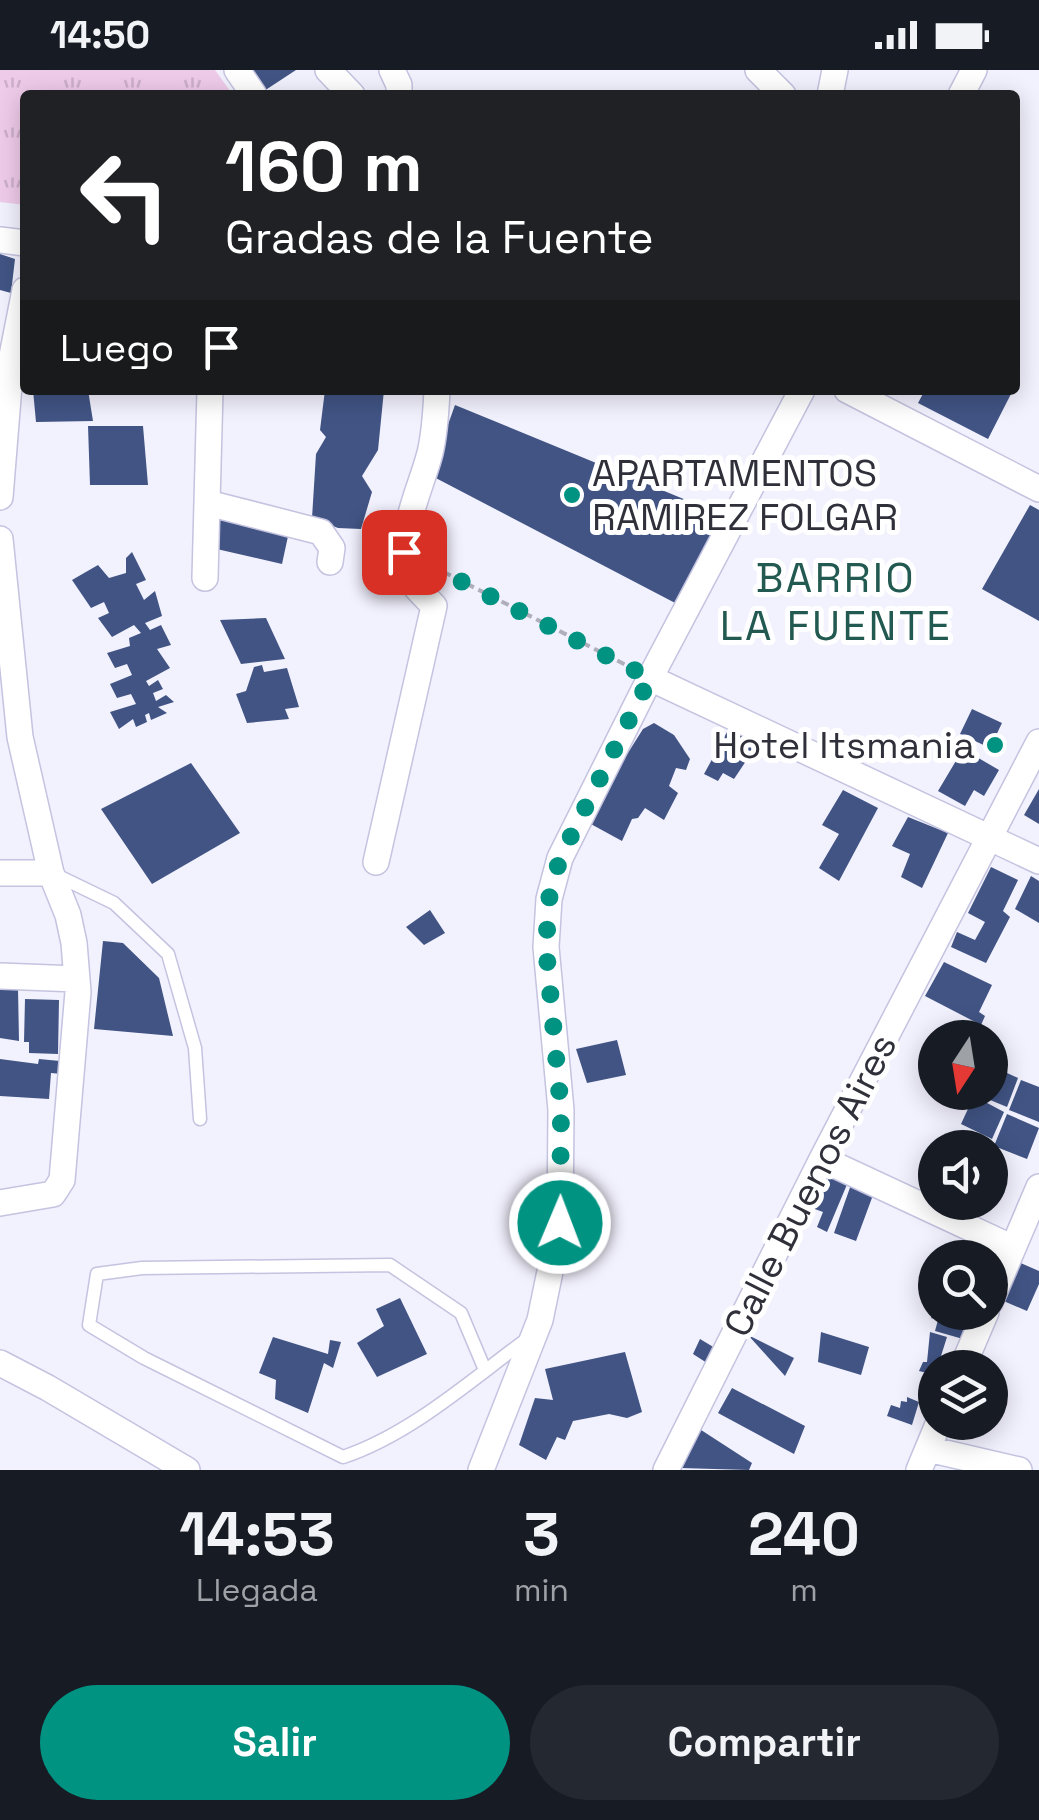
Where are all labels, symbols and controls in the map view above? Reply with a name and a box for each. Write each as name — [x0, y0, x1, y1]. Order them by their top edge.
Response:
text: 14:50 — [50, 11, 150, 59]
text: 160 m — [225, 122, 423, 211]
icon: left — [60, 130, 190, 260]
text: Gradas de la Fuente — [225, 209, 654, 266]
icon: arrive — [194, 320, 249, 375]
text: Luego — [60, 324, 174, 372]
place label: APARTAMENTOS RAMIREZ FOLGAR — [592, 449, 898, 541]
marker: APARTAMENTOS RAMIREZ FOLGAR — [561, 484, 583, 506]
pin — [362, 510, 447, 595]
icon: arrive — [377, 525, 432, 580]
district label: BARRIO LA FUENTE — [720, 551, 952, 652]
place label: Hotel Itsmania — [713, 721, 975, 769]
marker: Hotel Itsmania — [984, 734, 1006, 756]
north arrow — [918, 1020, 1008, 1110]
map controls — [918, 1020, 1008, 1440]
street label: Calle Buenos Aires — [713, 1026, 907, 1344]
button: sound — [918, 1130, 1008, 1220]
position arrow — [508, 1171, 612, 1275]
button: search — [918, 1240, 1008, 1330]
button: layers — [918, 1350, 1008, 1440]
text: 14:53 — [179, 1496, 335, 1573]
text: 3 — [523, 1496, 560, 1573]
text: 240 — [748, 1496, 860, 1573]
text: Llegada — [196, 1570, 318, 1610]
text: min — [514, 1570, 569, 1610]
text: m — [790, 1570, 818, 1610]
button: Salir — [40, 1685, 510, 1800]
button: Compartir — [530, 1685, 999, 1800]

